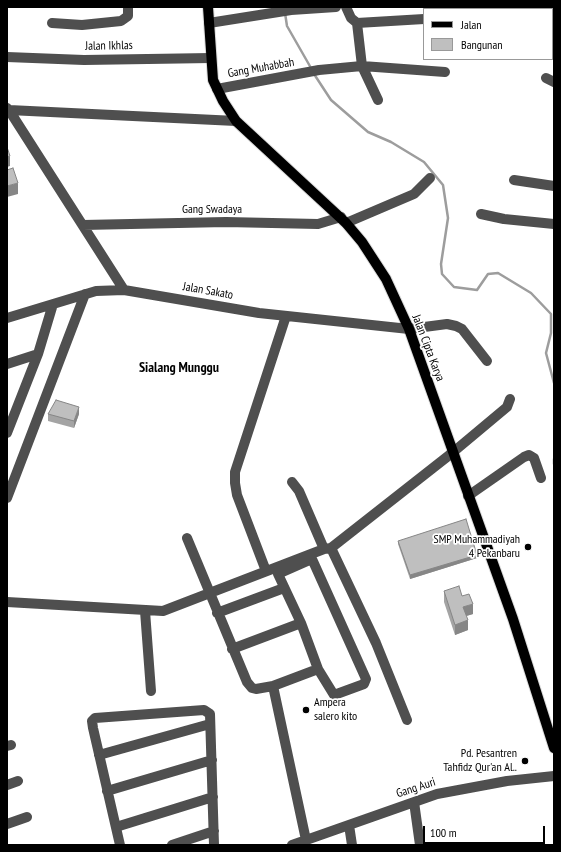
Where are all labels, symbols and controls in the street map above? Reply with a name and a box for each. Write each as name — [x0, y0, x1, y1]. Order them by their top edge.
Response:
legend — [423, 8, 553, 60]
text: Jalan — [461, 17, 482, 32]
text: Bangunan — [461, 37, 502, 52]
street label: Jalan Ikhlas — [85, 38, 133, 54]
street label: Gang Muhabbah — [227, 55, 295, 81]
street label: Gang Swadaya — [182, 203, 242, 217]
street label: Jalan Sakato — [182, 279, 234, 303]
street label: Jalan Cipta Karya — [409, 313, 447, 383]
district label: Sialang Munggu — [139, 360, 219, 376]
place label: SMP Muhammadiyah 4 Pekanbaru — [434, 533, 520, 561]
marker: SMP Muhammadiyah 4 Pekanbaru — [523, 542, 533, 552]
place label: Ampera salero kito — [314, 696, 357, 724]
marker: Ampera salero kito — [301, 705, 311, 715]
place label: Pd. Pesantren Tahfidz Qur'an Al.. — [443, 747, 517, 775]
marker: Pd. Pesantren Tahfidz Qur'an Al.. — [520, 756, 530, 766]
street label: Gang Auri — [395, 775, 437, 801]
scale bar — [425, 818, 547, 844]
text: 100 m — [430, 825, 457, 840]

